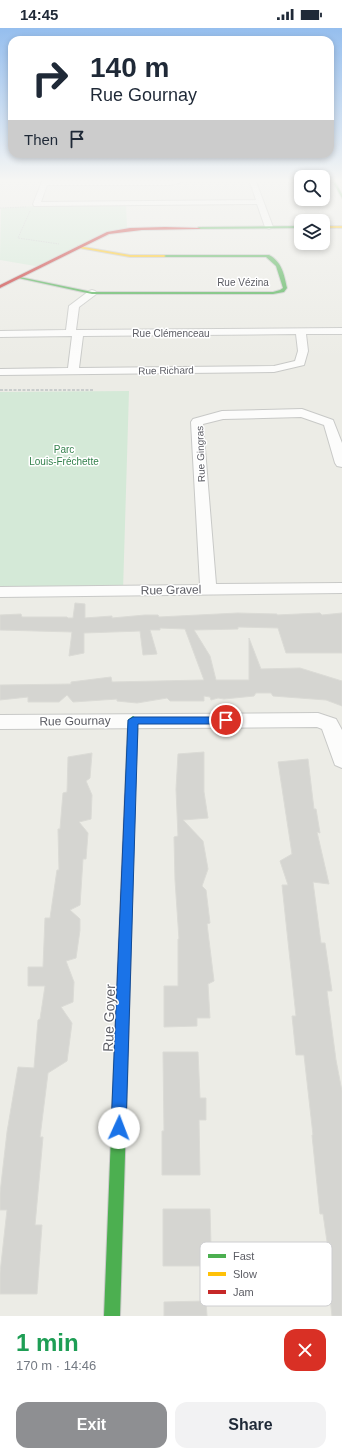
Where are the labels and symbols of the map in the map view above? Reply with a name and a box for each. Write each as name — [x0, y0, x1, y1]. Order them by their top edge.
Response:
street label: Rue Vézina — [217, 277, 269, 288]
street label: Rue Clémenceau — [132, 328, 210, 339]
street label: Rue Richard — [138, 365, 194, 376]
street label: Rue Gingras — [194, 426, 207, 482]
park label: Parc Louis-Fréchette — [29, 444, 99, 467]
street label: Rue Gravel — [141, 582, 201, 598]
pin — [209, 703, 243, 737]
street label: Rue Gournay — [39, 713, 111, 729]
street label: Rue Goyer — [100, 984, 118, 1052]
position arrow — [98, 1107, 140, 1149]
legend — [200, 1242, 332, 1306]
text: Fast — [233, 1250, 254, 1262]
text: Slow — [233, 1268, 257, 1280]
text: Jam — [233, 1286, 254, 1298]

